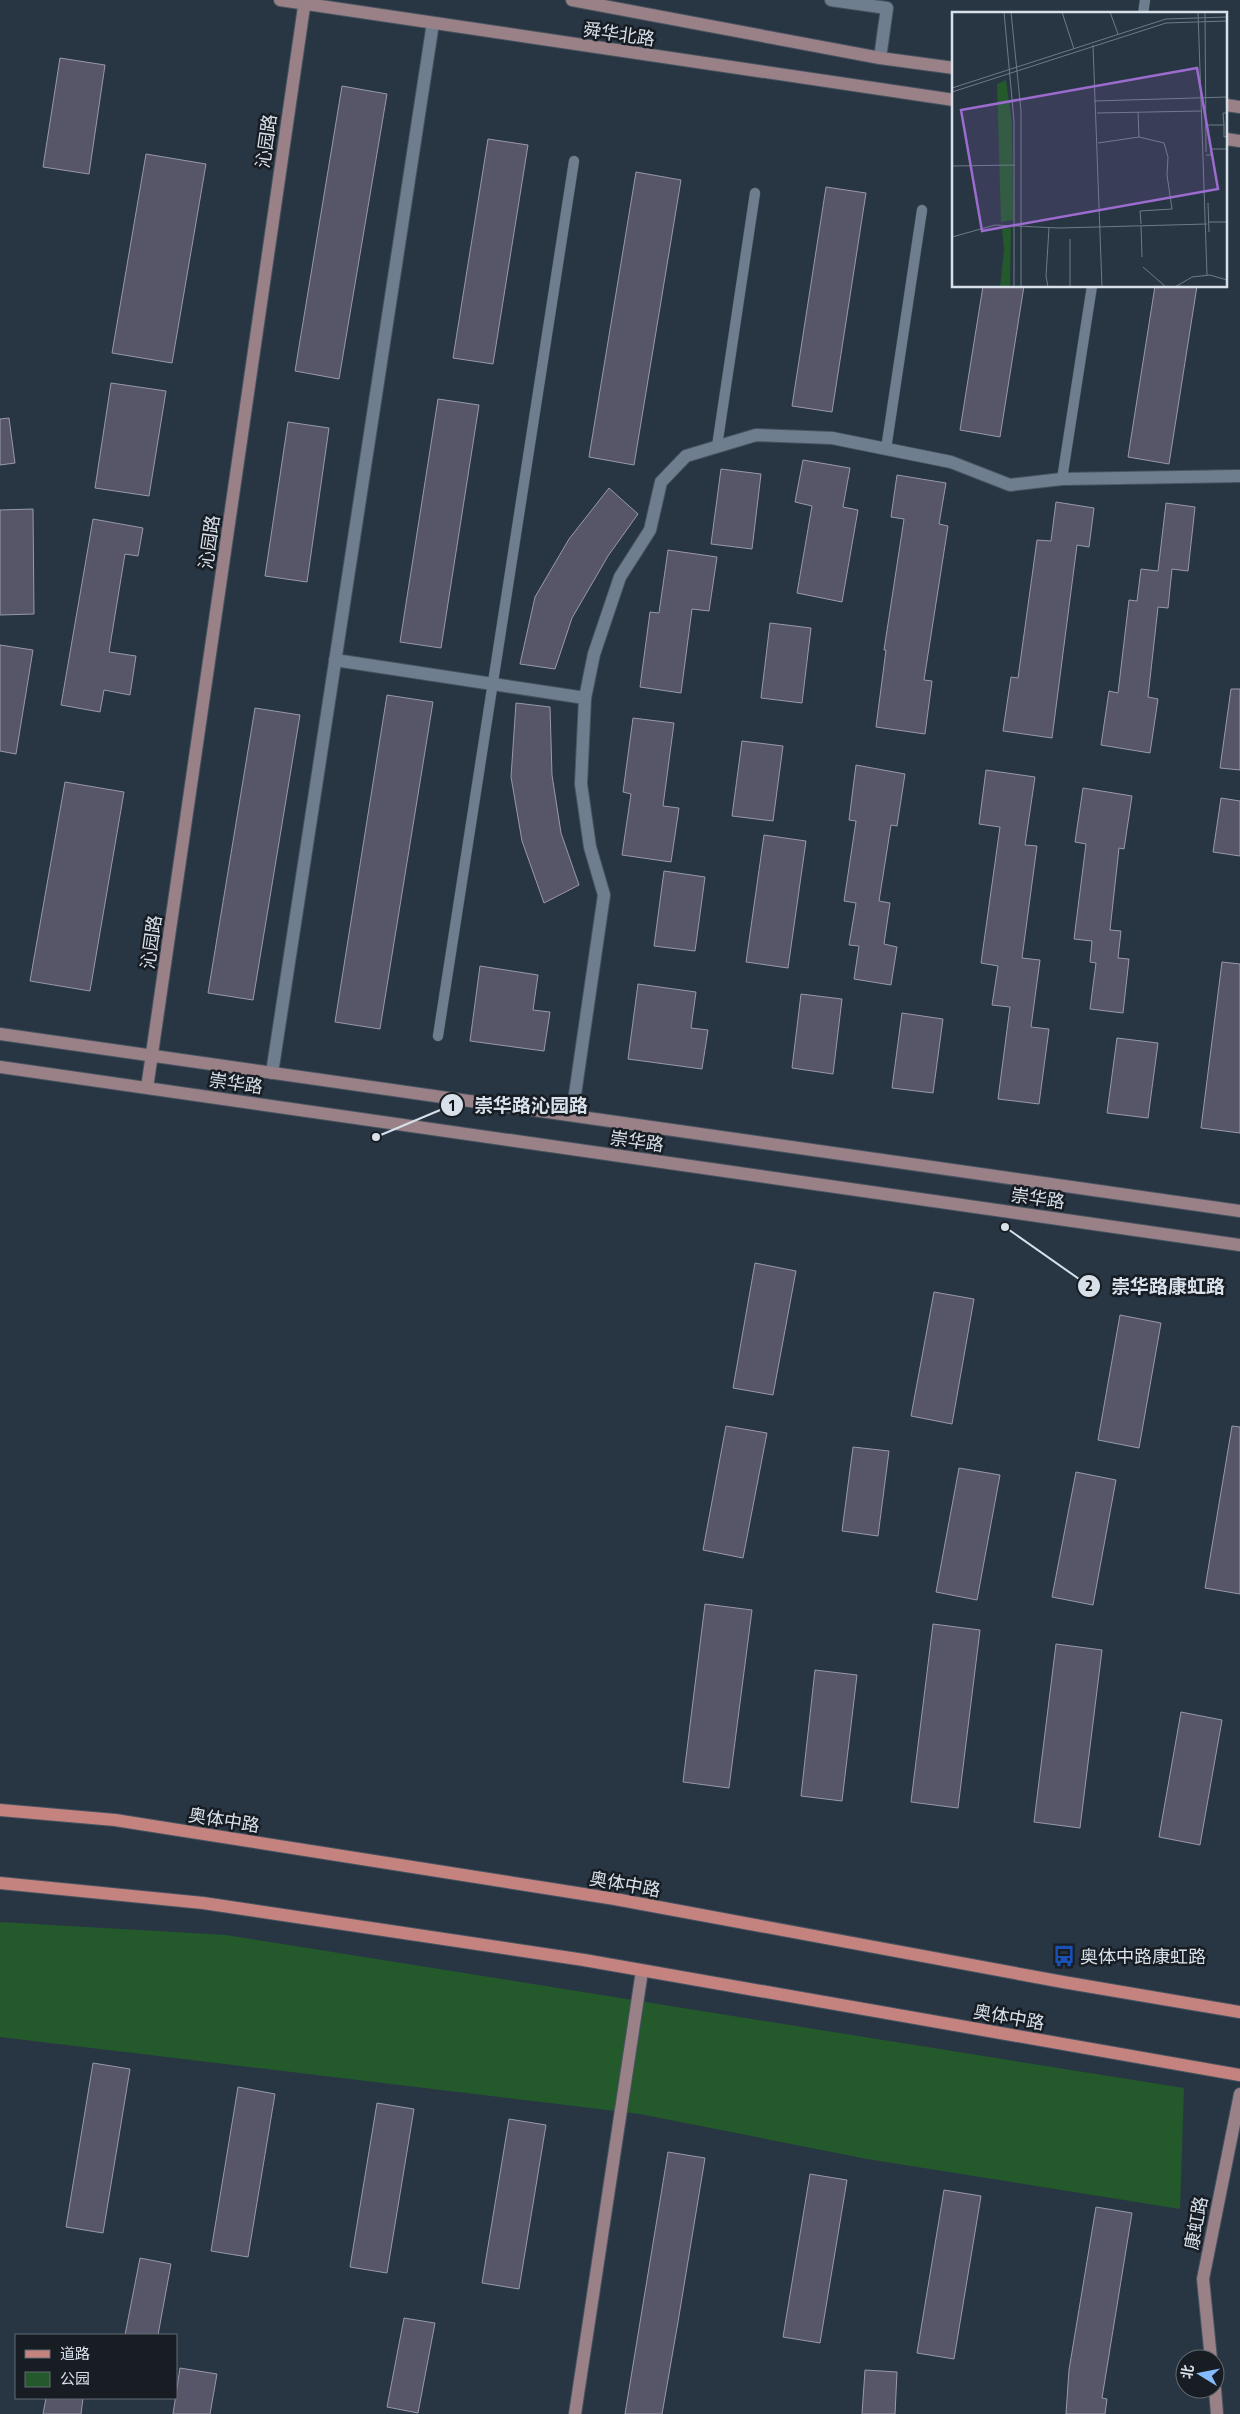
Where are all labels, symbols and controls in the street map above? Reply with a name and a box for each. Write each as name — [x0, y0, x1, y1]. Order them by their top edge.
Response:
inset map — [952, 12, 1228, 288]
street label: 舜华北路 — [581, 16, 657, 52]
street label: 沁园路 — [249, 112, 283, 170]
street label: 沁园路 — [192, 513, 226, 571]
street label: 沁园路 — [134, 913, 168, 971]
street label: 崇华路 — [207, 1066, 265, 1100]
callout: 崇华路沁园路 — [439, 1088, 598, 1122]
text: 崇华路沁园路 — [474, 1090, 588, 1119]
text: 1 — [448, 1094, 456, 1117]
street label: 崇华路 — [608, 1124, 666, 1158]
street label: 崇华路 — [1009, 1181, 1067, 1215]
callout: 崇华路康虹路 — [1076, 1269, 1235, 1303]
text: 崇华路康虹路 — [1111, 1271, 1225, 1300]
text: 2 — [1085, 1274, 1093, 1297]
street label: 奥体中路 — [186, 1801, 262, 1839]
street label: 奥体中路 — [587, 1864, 663, 1904]
bus stop icon: 奥体中路康虹路 — [1051, 1943, 1077, 1969]
place label: 奥体中路康虹路 — [1080, 1943, 1206, 1970]
street label: 奥体中路 — [971, 1997, 1047, 2037]
street label: 康虹路 — [1178, 2194, 1214, 2252]
legend — [15, 2334, 178, 2399]
text: 道路 — [60, 2342, 90, 2365]
north arrow — [1175, 2349, 1225, 2399]
text: 北 — [1175, 2363, 1198, 2380]
text: 公园 — [60, 2367, 90, 2390]

